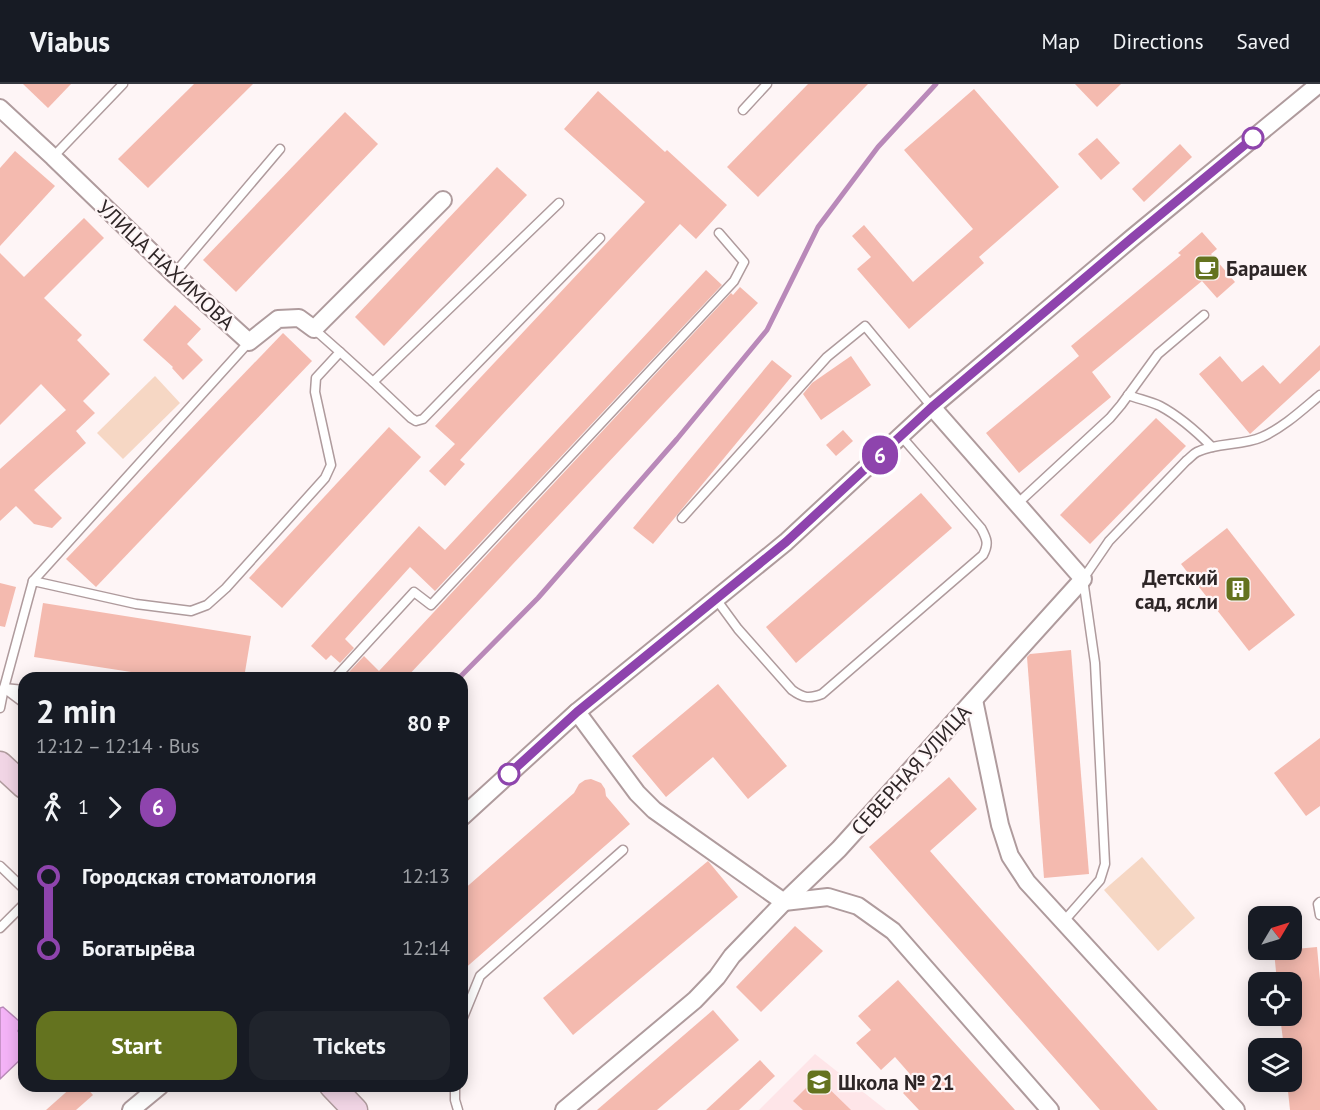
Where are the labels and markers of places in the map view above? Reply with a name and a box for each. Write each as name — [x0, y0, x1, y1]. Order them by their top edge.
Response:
unlabelled marker — [1242, 127, 1264, 149]
cafe icon: Барашек — [1192, 253, 1222, 283]
place label: Барашек — [1226, 255, 1308, 282]
place label: Детский сад, ясли — [1135, 564, 1218, 615]
building icon: Детский сад, ясли — [1223, 574, 1253, 604]
unlabelled marker — [498, 763, 520, 785]
school or university icon: Школа № 21 — [804, 1067, 834, 1097]
place label: Школа № 21 — [838, 1069, 955, 1096]

